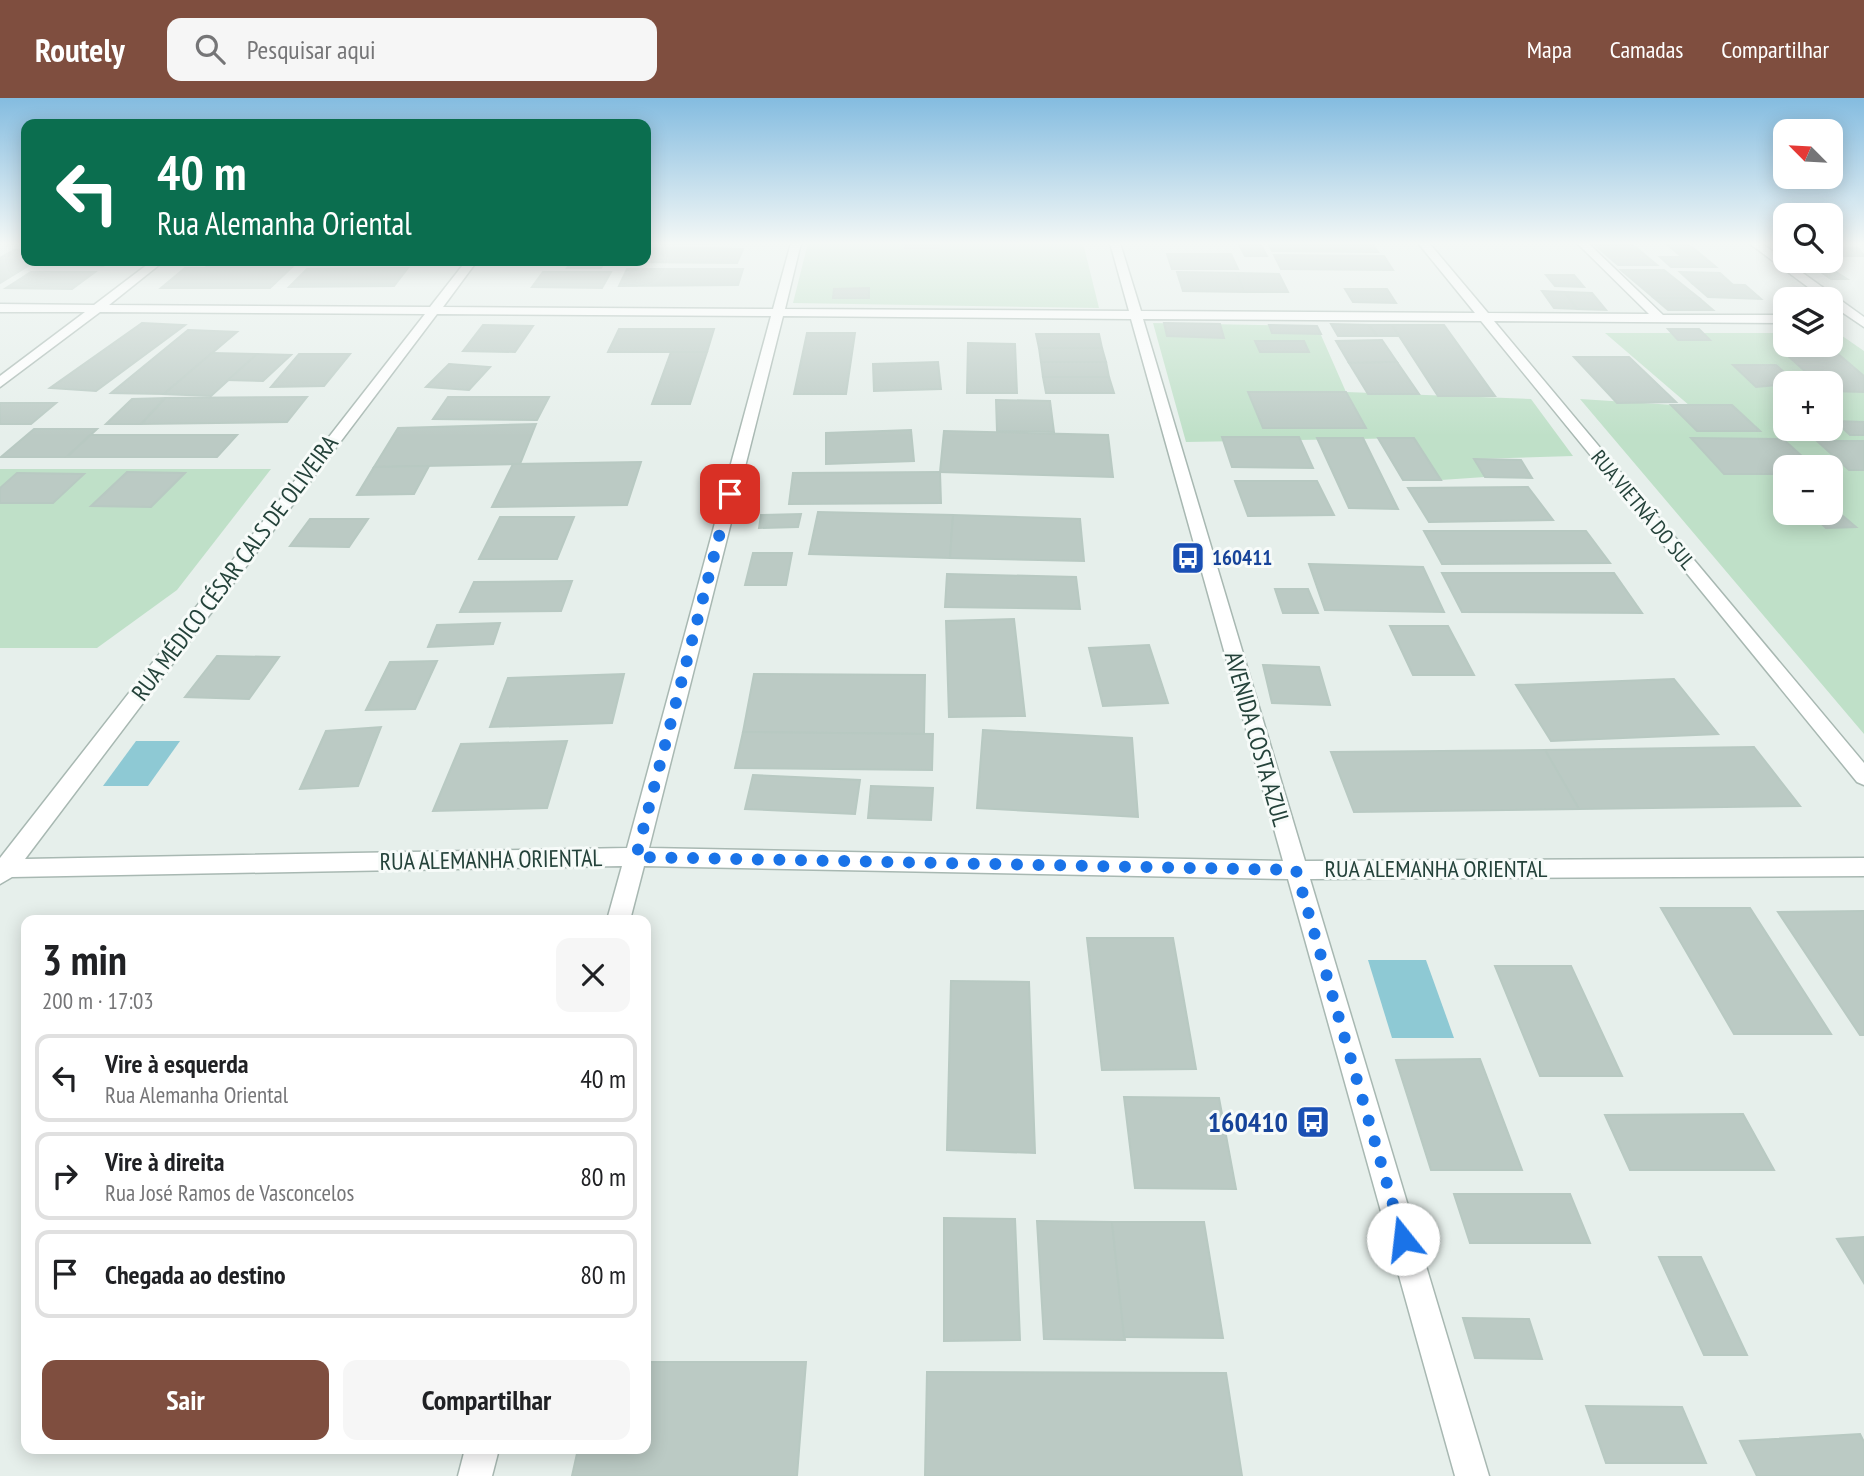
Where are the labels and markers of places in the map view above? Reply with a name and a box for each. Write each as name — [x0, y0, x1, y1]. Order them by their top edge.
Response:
pin — [700, 464, 760, 524]
bus stop icon: 160411 — [1169, 539, 1207, 577]
place label: 160411 — [1212, 544, 1272, 571]
place label: 160410 — [1208, 1103, 1288, 1140]
bus stop icon: 160410 — [1294, 1103, 1332, 1141]

